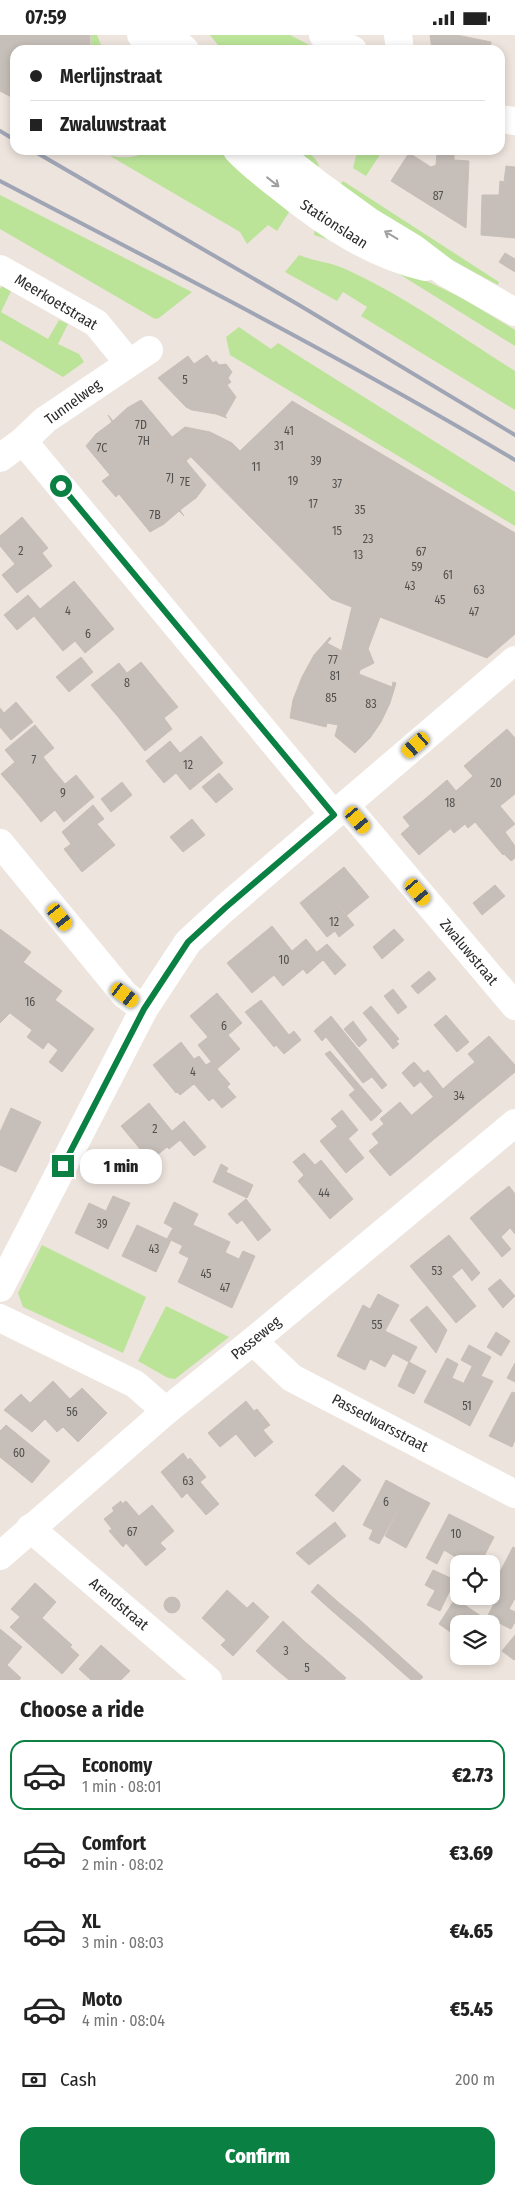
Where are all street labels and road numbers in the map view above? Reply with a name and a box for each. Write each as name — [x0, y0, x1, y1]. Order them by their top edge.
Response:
street label: Stationslaan — [297, 196, 371, 252]
street label: Meerkoetstraat — [11, 270, 101, 334]
street label: Tunnelweg — [41, 375, 105, 429]
street label: Zwaluwstraat — [436, 915, 502, 989]
street label: Passeweg — [228, 1313, 284, 1363]
street label: Passedwarsstraat — [329, 1390, 431, 1456]
street label: Arendstraat — [86, 1574, 152, 1634]

